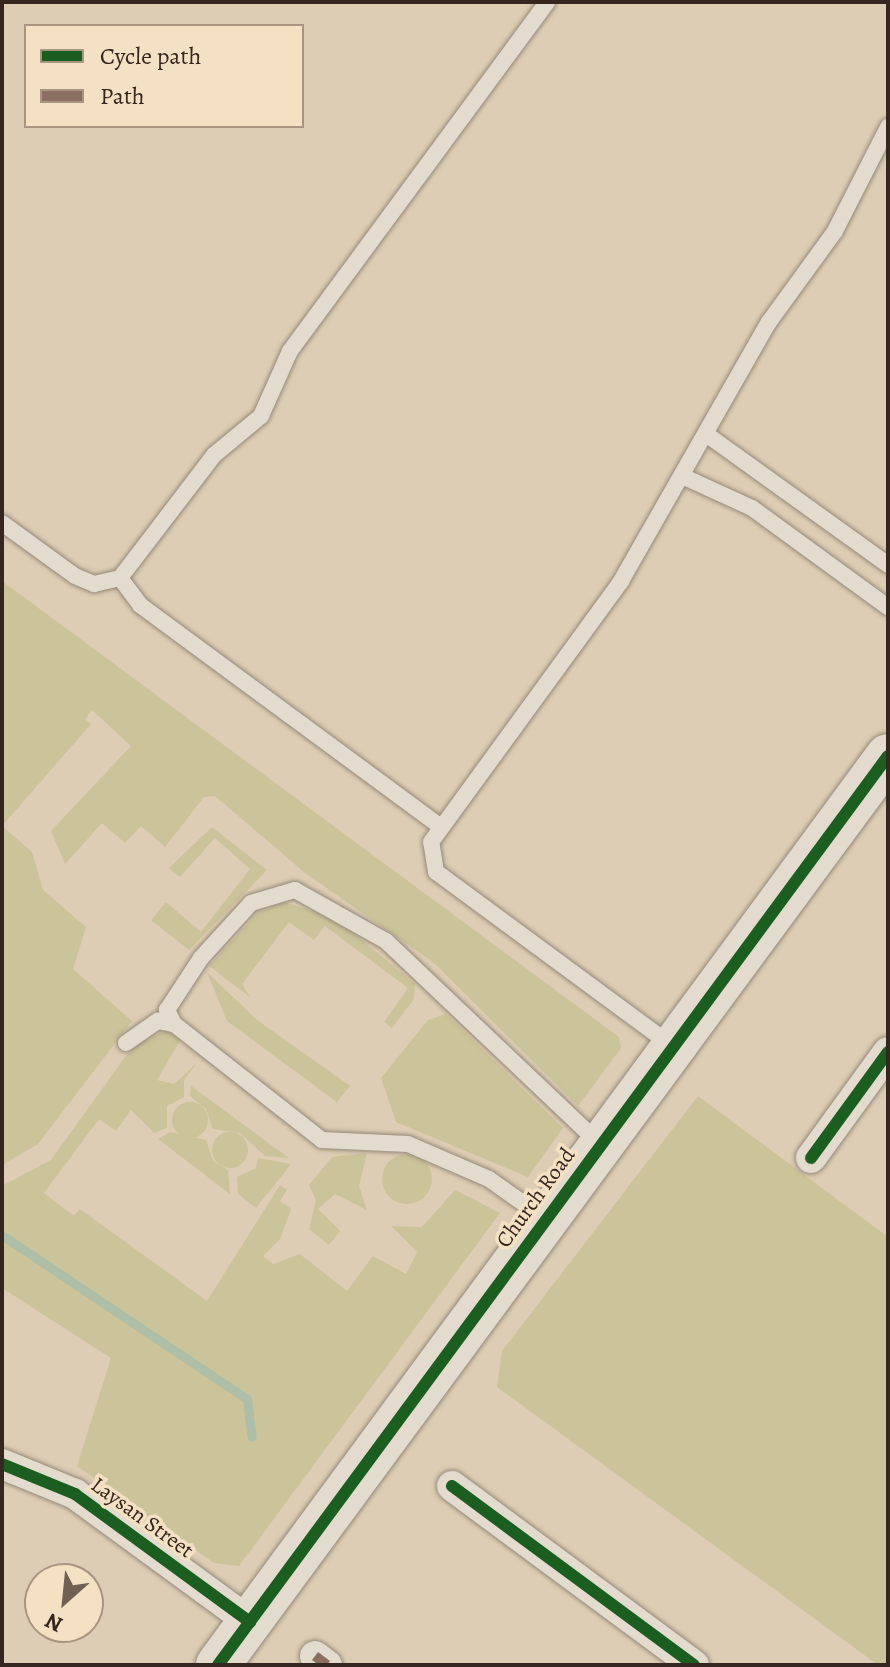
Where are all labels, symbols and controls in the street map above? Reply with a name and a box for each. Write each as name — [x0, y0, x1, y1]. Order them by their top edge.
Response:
legend — [24, 24, 304, 128]
text: Cycle path — [100, 40, 201, 72]
text: Path — [100, 80, 145, 112]
street label: Church Road — [491, 1143, 581, 1253]
street label: Laysan Street — [86, 1472, 198, 1564]
north arrow — [24, 1563, 104, 1643]
text: N — [40, 1606, 68, 1640]

